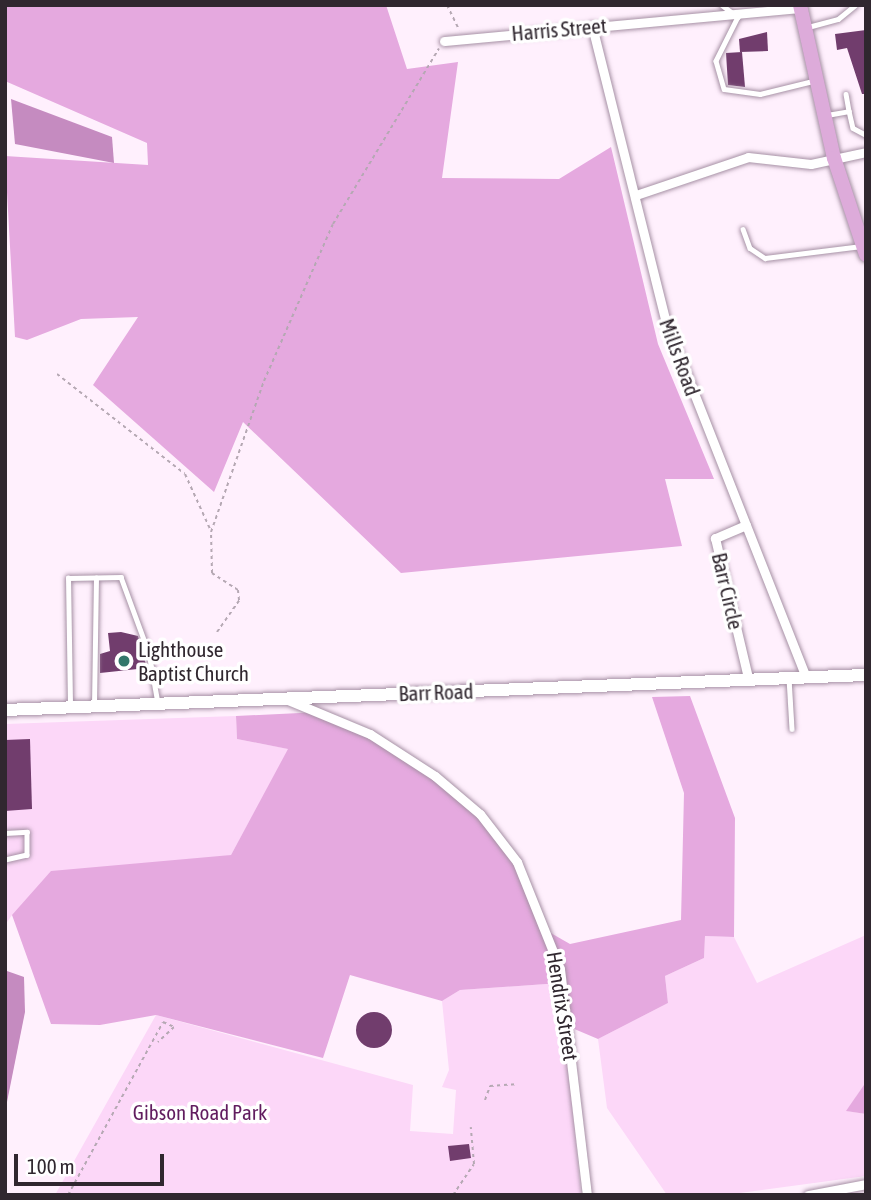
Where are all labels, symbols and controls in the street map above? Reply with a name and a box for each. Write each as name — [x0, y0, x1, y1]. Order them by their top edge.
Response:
street label: Harris Street — [510, 12, 608, 46]
street label: Mills Road — [654, 315, 706, 399]
street label: Barr Circle — [707, 550, 749, 632]
place label: Lighthouse Baptist Church — [138, 636, 249, 686]
marker: Lighthouse Baptist Church — [116, 653, 132, 669]
street label: Barr Road — [398, 678, 474, 706]
street label: Hendrix Street — [542, 950, 584, 1062]
park label: Gibson Road Park — [133, 1099, 267, 1125]
scale bar — [18, 1140, 168, 1184]
text: 100 m — [27, 1154, 75, 1178]

